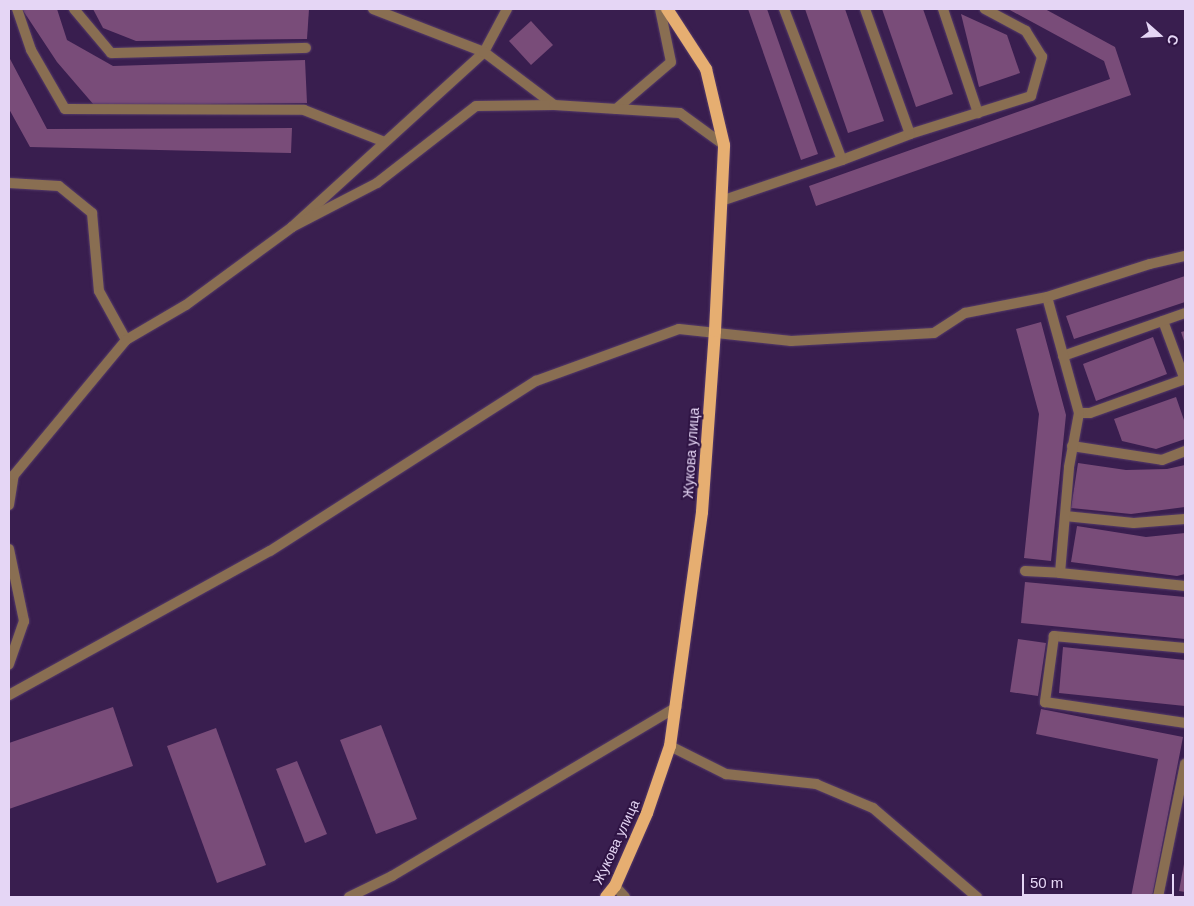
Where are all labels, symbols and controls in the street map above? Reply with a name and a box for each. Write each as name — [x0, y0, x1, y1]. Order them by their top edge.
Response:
north arrow — [1134, 10, 1184, 60]
text: С — [1164, 32, 1182, 47]
street label: Жукова улица — [679, 407, 703, 499]
street label: Жукова улица — [589, 797, 643, 887]
scale bar — [1024, 864, 1176, 896]
text: 50 m — [1030, 874, 1063, 891]

